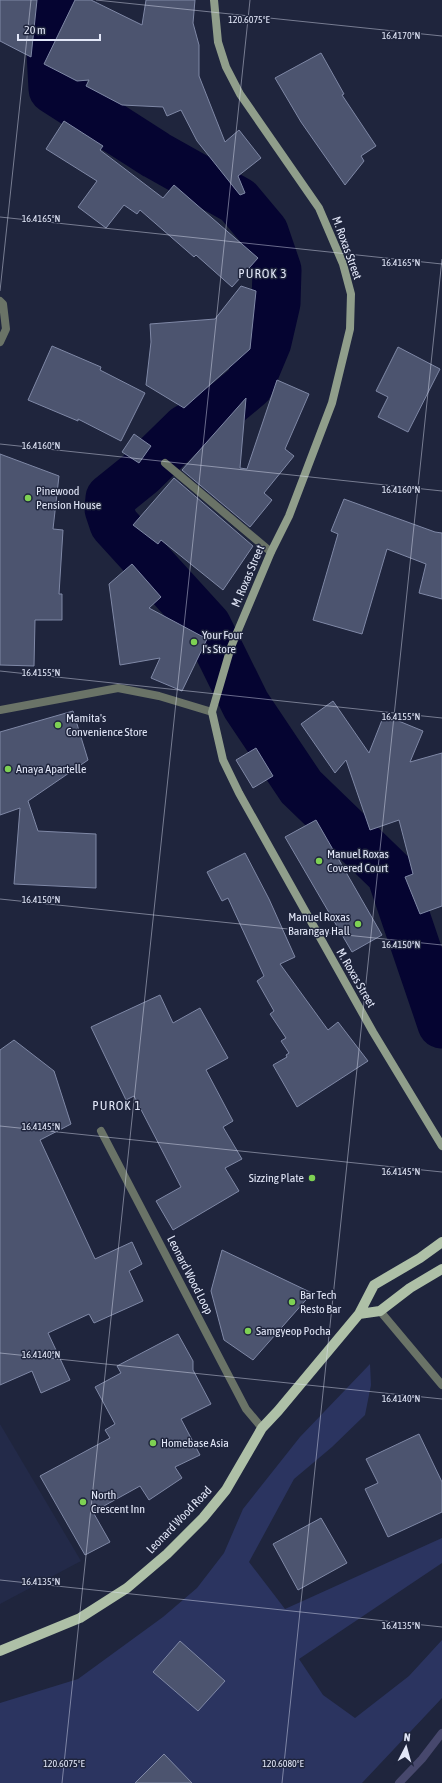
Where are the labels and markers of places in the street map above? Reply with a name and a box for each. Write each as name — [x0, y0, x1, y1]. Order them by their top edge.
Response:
place label: Pinewood Pension House — [36, 484, 101, 512]
marker: Pinewood Pension House — [23, 493, 33, 503]
place label: Your Four I's Store — [202, 628, 243, 656]
marker: Your Four I's Store — [189, 637, 199, 647]
place label: Mamita's Convenience Store — [66, 711, 148, 739]
marker: Mamita's Convenience Store — [53, 720, 63, 730]
place label: Anaya Apartelle — [16, 762, 86, 776]
marker: Anaya Apartelle — [3, 764, 13, 774]
place label: Manuel Roxas Covered Court — [327, 847, 389, 875]
marker: Manuel Roxas Covered Court — [314, 856, 324, 866]
place label: Manuel Roxas Barangay Hall — [288, 910, 351, 938]
marker: Manuel Roxas Barangay Hall — [353, 919, 363, 929]
place label: Sizzing Plate — [249, 1171, 304, 1185]
marker: Sizzing Plate — [307, 1173, 317, 1183]
place label: Bar Tech Resto Bar — [300, 1288, 342, 1316]
marker: Bar Tech Resto Bar — [287, 1297, 297, 1307]
place label: Samgyeop Pocha — [256, 1324, 331, 1338]
marker: Samgyeop Pocha — [243, 1326, 253, 1336]
place label: Homebase Asia — [161, 1436, 229, 1450]
marker: Homebase Asia — [148, 1438, 158, 1448]
place label: North Crescent Inn — [91, 1488, 145, 1516]
marker: North Crescent Inn — [78, 1497, 88, 1507]

